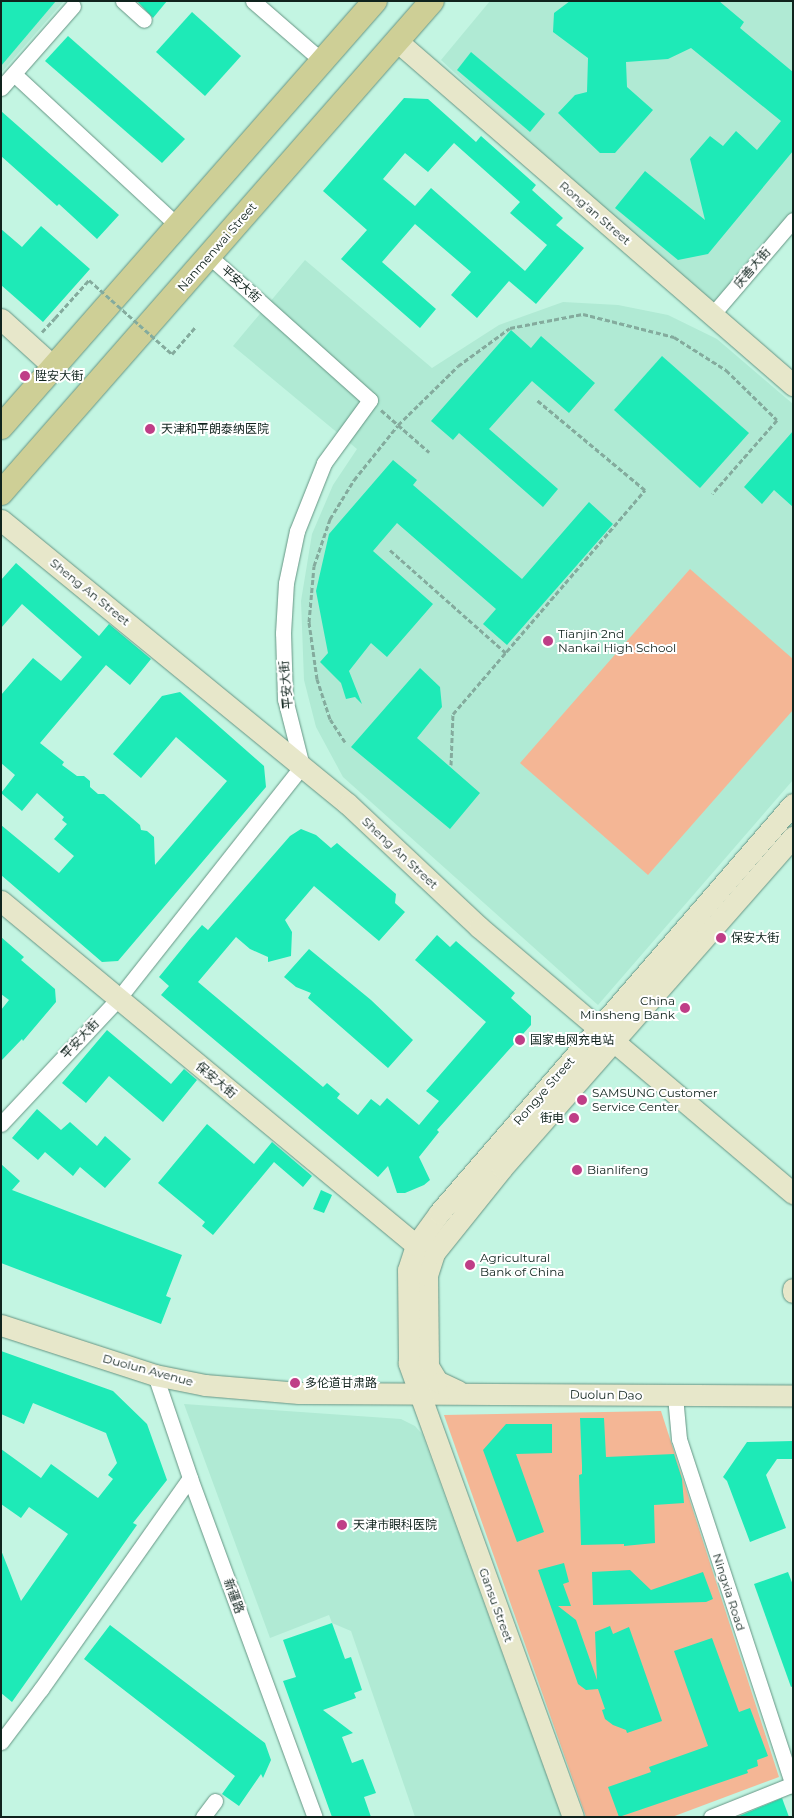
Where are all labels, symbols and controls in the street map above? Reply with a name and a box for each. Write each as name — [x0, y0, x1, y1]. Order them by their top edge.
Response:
street label: Rong'an Street — [556, 178, 634, 248]
street label: Nanmenwai Street — [175, 200, 259, 294]
street label: 庆善大街 — [731, 245, 773, 291]
street label: 平安大街 — [218, 263, 264, 305]
place label: 陞安大街 — [35, 369, 83, 383]
marker: 陞安大街 — [19, 370, 31, 382]
marker: 天津和平朗泰纳医院 — [143, 422, 157, 436]
place label: 天津和平朗泰纳医院 — [161, 422, 269, 436]
street label: Sheng An Street — [47, 555, 133, 629]
place label: Tianjin 2nd Nankai High School — [558, 627, 676, 655]
marker: Tianjin 2nd Nankai High School — [542, 635, 554, 647]
street label: 平安大街 — [277, 660, 295, 710]
street label: Sheng An Street — [359, 814, 441, 892]
place label: 保安大街 — [731, 931, 779, 945]
marker: 保安大街 — [715, 932, 727, 944]
place label: China Minsheng Bank — [580, 994, 675, 1022]
marker: China Minsheng Bank — [679, 1002, 691, 1014]
street label: 平安大街 — [58, 1017, 102, 1061]
place label: 国家电网充电站 — [530, 1033, 614, 1047]
marker: 国家电网充电站 — [514, 1034, 526, 1046]
street label: Rongye Street — [511, 1054, 577, 1128]
street label: 保安大街 — [193, 1059, 239, 1101]
place label: SAMSUNG Customer Service Center — [592, 1086, 718, 1114]
marker: SAMSUNG Customer Service Center — [576, 1094, 588, 1106]
place label: 街电 — [540, 1111, 564, 1125]
marker: 街电 — [568, 1112, 580, 1124]
place label: Bianlifeng — [587, 1163, 648, 1177]
marker: Bianlifeng — [571, 1164, 583, 1176]
place label: Agricultural Bank of China — [480, 1251, 564, 1279]
marker: Agricultural Bank of China — [464, 1259, 476, 1271]
street label: Duolun Avenue — [101, 1351, 195, 1389]
place label: 多伦道甘肃路 — [305, 1376, 377, 1390]
marker: 多伦道甘肃路 — [289, 1377, 301, 1389]
street label: Duolun Dao — [570, 1387, 642, 1403]
marker: 天津市眼科医院 — [335, 1518, 349, 1532]
place label: 天津市眼科医院 — [353, 1518, 437, 1532]
street label: Ningxia Road — [710, 1551, 748, 1633]
street label: Gansu Street — [476, 1566, 516, 1644]
street label: 新疆路 — [221, 1577, 247, 1615]

